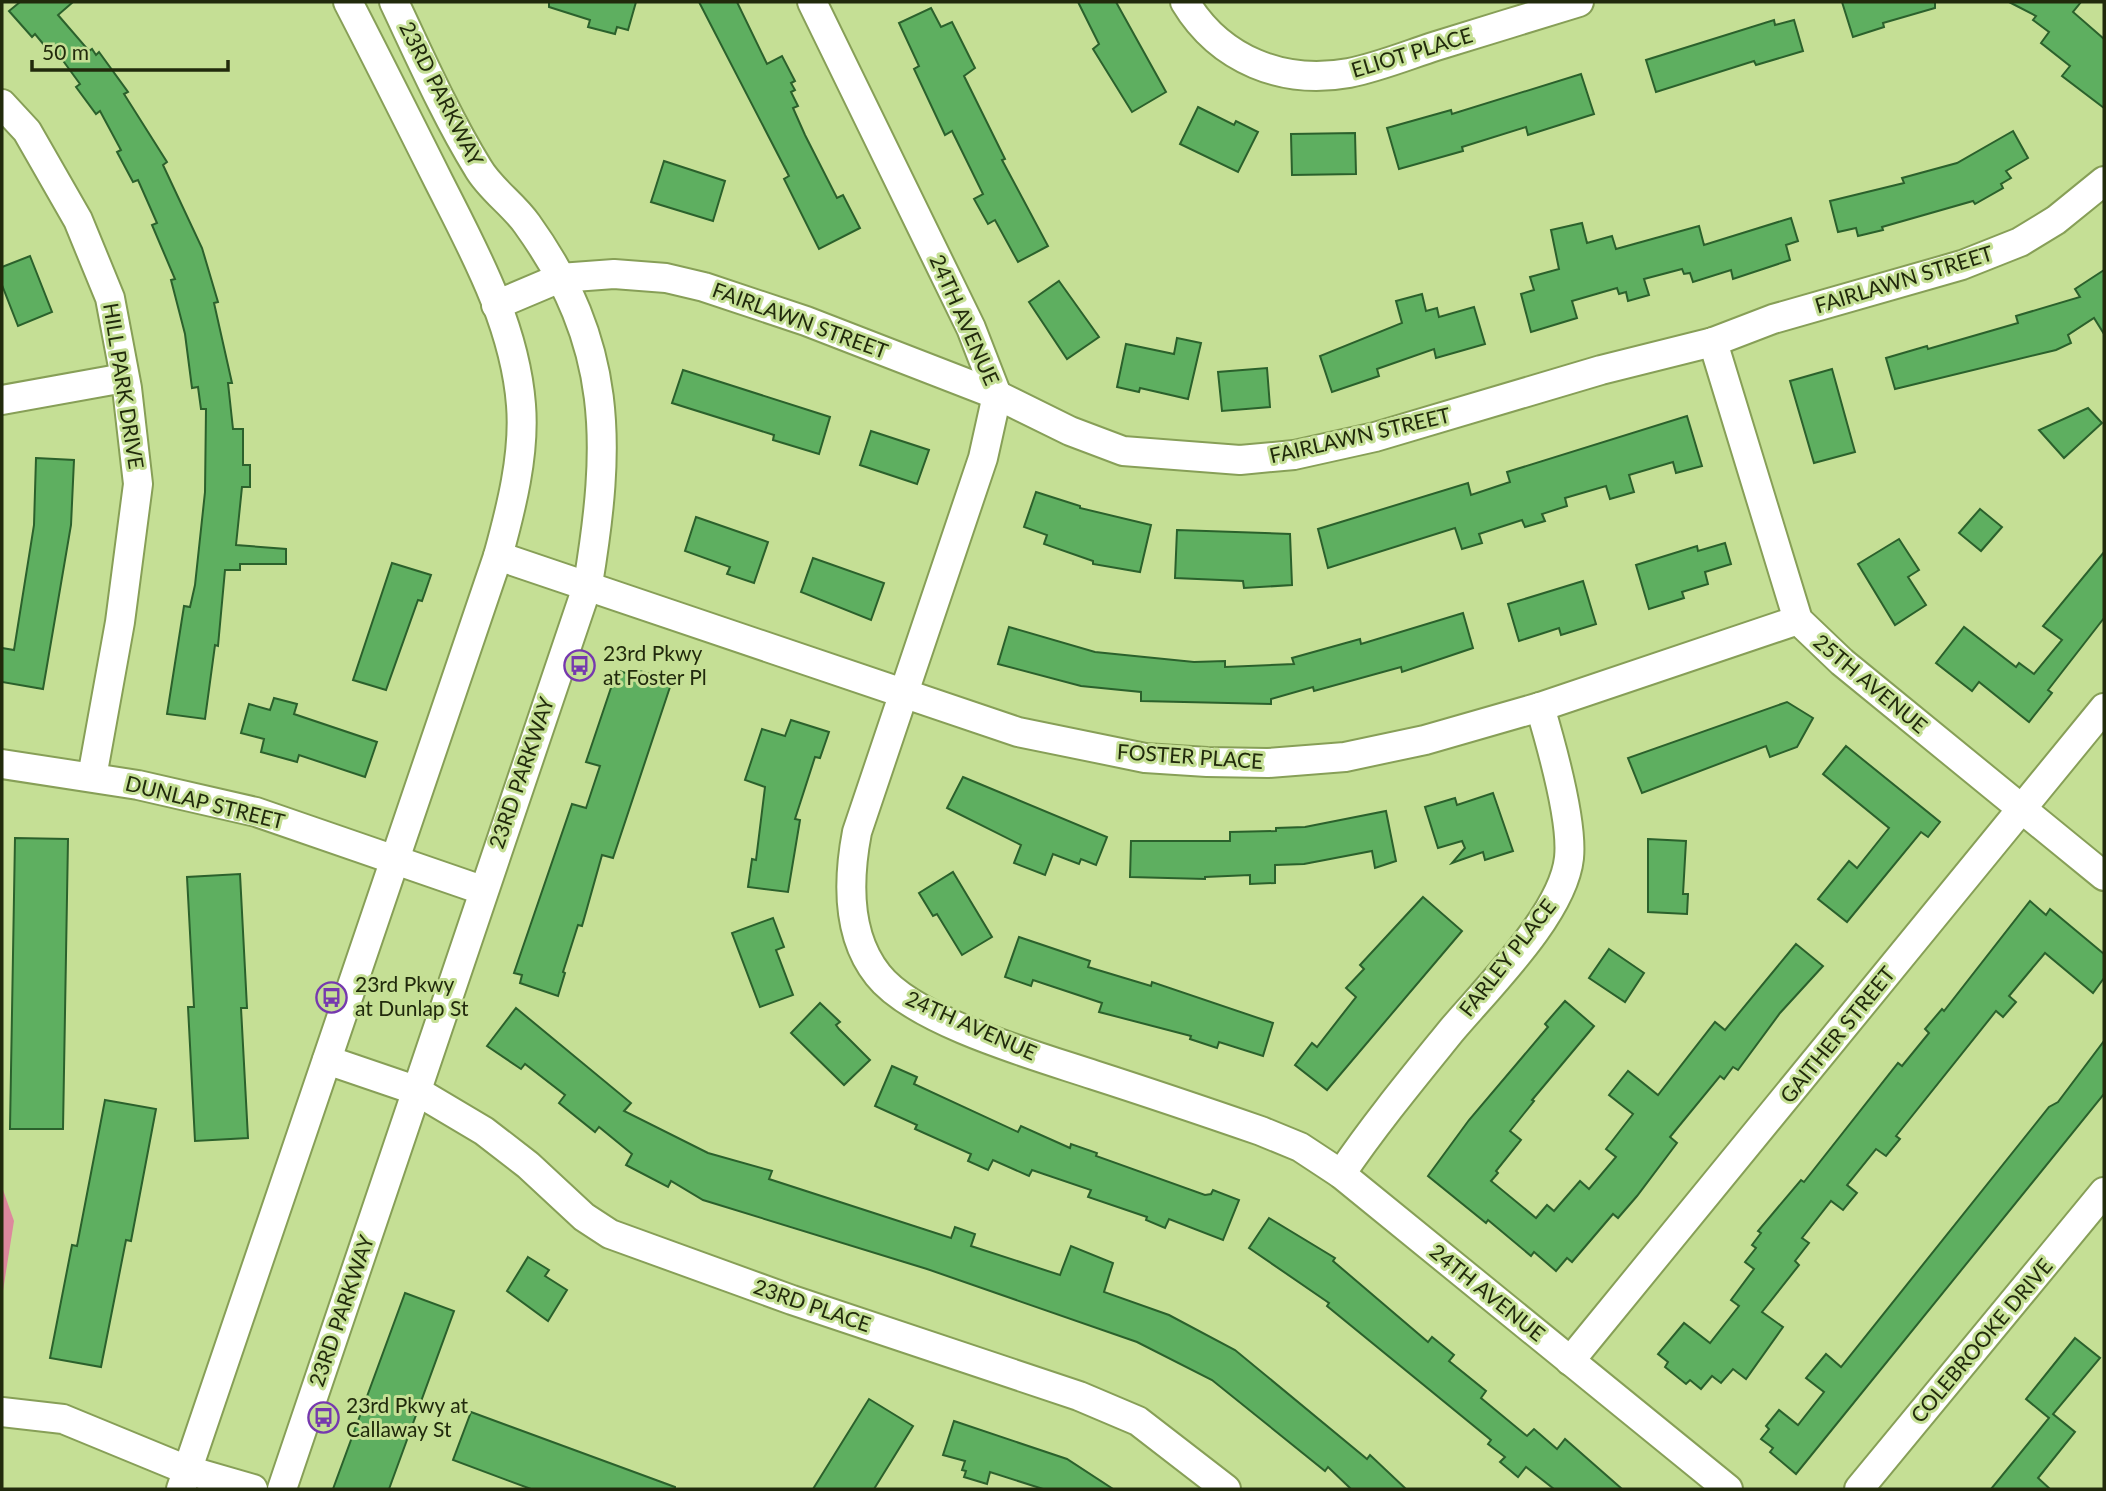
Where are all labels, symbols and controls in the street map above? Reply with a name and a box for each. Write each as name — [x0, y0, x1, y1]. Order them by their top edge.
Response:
street label: 23RD PARKWAY — [395, 17, 490, 170]
street label: ELIOT PLACE — [1348, 21, 1475, 82]
scale bar — [32, 28, 228, 72]
text: 50 m — [42, 39, 89, 64]
street label: FAIRLAWN STREET — [1812, 239, 1996, 318]
street label: 24TH AVENUE — [925, 250, 1005, 389]
street label: FAIRLAWN STREET — [709, 276, 892, 363]
street label: HILL PARK DRIVE — [99, 301, 150, 471]
street label: FAIRLAWN STREET — [1267, 401, 1453, 468]
street label: 25TH AVENUE — [1809, 628, 1933, 738]
place label: 23rd Pkwy at Foster Pl — [603, 640, 707, 689]
bus stop icon: 23rd Pkwy at Foster Pl — [563, 649, 597, 683]
street label: 23RD PARKWAY — [483, 693, 558, 851]
street label: FOSTER PLACE — [1116, 738, 1264, 773]
street label: DUNLAP STREET — [123, 770, 288, 834]
street label: FARLEY PLACE — [1453, 893, 1560, 1021]
street label: GAITHER STREET — [1774, 960, 1900, 1107]
place label: 23rd Pkwy at Dunlap St — [355, 971, 469, 1020]
bus stop icon: 23rd Pkwy at Dunlap St — [315, 980, 349, 1014]
street label: 24TH AVENUE — [902, 985, 1041, 1065]
street label: 23RD PARKWAY — [303, 1231, 378, 1389]
street label: 24TH AVENUE — [1425, 1238, 1550, 1346]
street label: COLEBROOKE DRIVE — [1905, 1253, 2057, 1427]
street label: 23RD PLACE — [751, 1273, 874, 1336]
place label: 23rd Pkwy at Callaway St — [346, 1392, 468, 1441]
bus stop icon: 23rd Pkwy at Callaway St — [306, 1401, 340, 1435]

